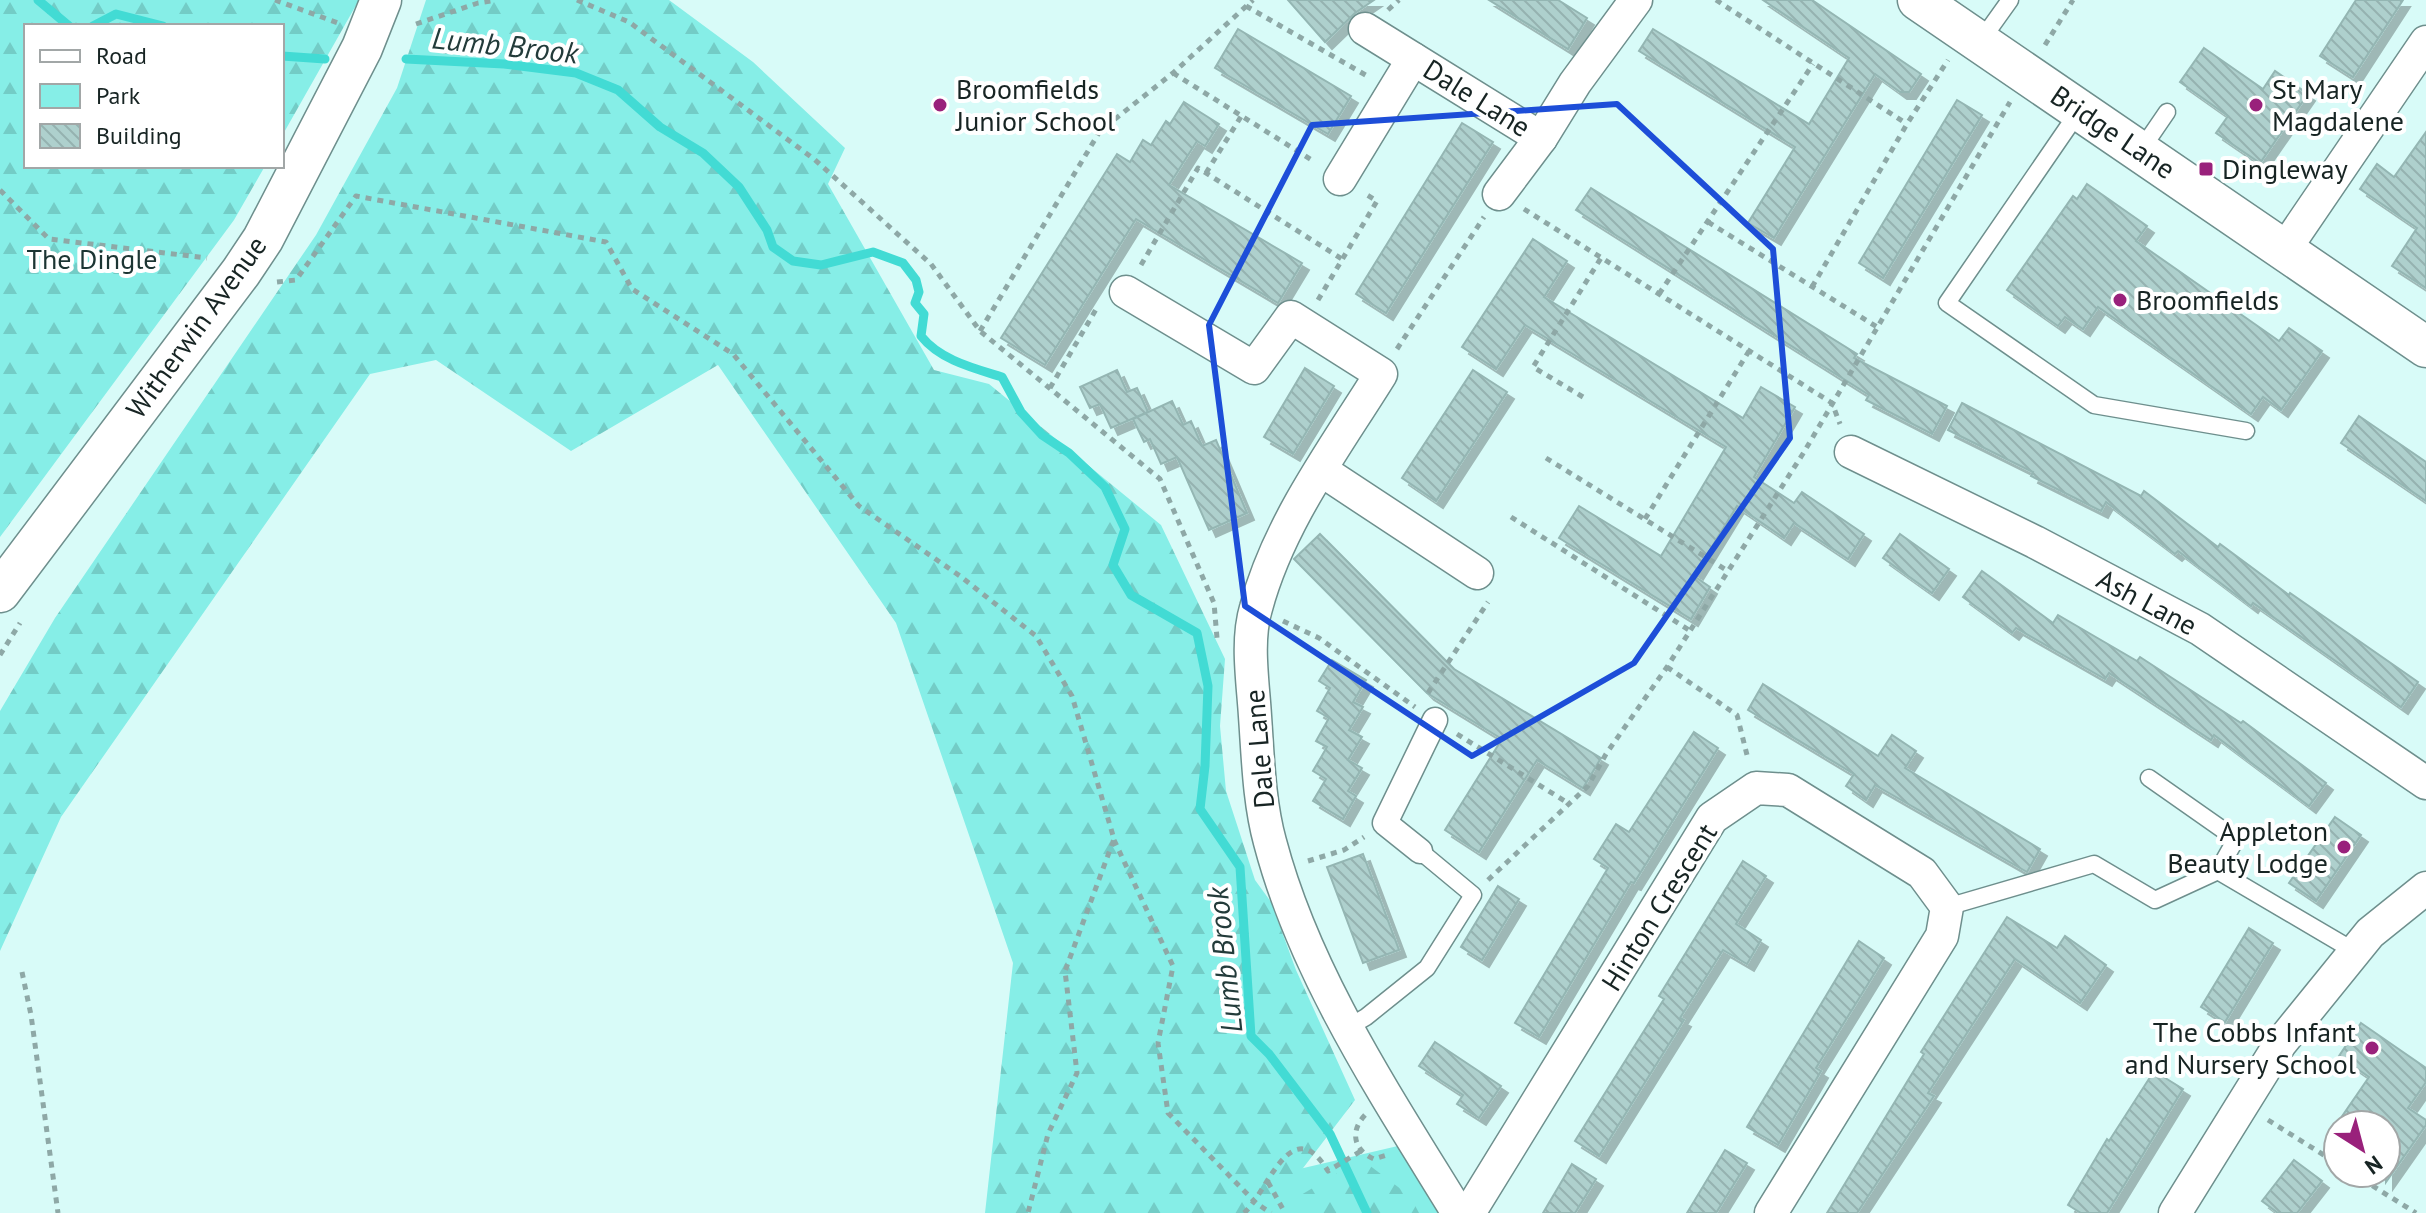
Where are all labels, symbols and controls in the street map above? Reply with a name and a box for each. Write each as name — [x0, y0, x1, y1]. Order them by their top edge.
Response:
water label: Lumb Brook — [430, 17, 582, 72]
legend — [24, 24, 284, 168]
text: Road — [96, 40, 147, 71]
street label: Dale Lane — [1417, 50, 1538, 145]
place label: Broomfields Junior School — [955, 70, 1115, 139]
place label: St Mary Magdalene — [2272, 70, 2404, 139]
street label: Bridge Lane — [2044, 76, 2183, 187]
text: Park — [96, 80, 141, 111]
marker: Broomfields Junior School — [931, 96, 949, 114]
marker: St Mary Magdalene — [2247, 96, 2265, 114]
text: Building — [96, 120, 182, 151]
place label: Dingleway — [2222, 150, 2348, 187]
marker: Dingleway — [2197, 160, 2215, 178]
street label: Witherwin Avenue — [117, 228, 274, 425]
park label: The Dingle — [26, 240, 158, 277]
place label: Broomfields — [2136, 281, 2279, 318]
marker: Broomfields — [2111, 291, 2129, 309]
street label: Ash Lane — [2091, 560, 2204, 643]
street label: Dale Lane — [1235, 688, 1282, 810]
place label: Appleton Beauty Lodge — [2167, 812, 2328, 881]
street label: Hinton Crescent — [1592, 816, 1725, 997]
marker: Appleton Beauty Lodge — [2335, 838, 2353, 856]
water label: Lumb Brook — [1196, 884, 1251, 1035]
place label: The Cobbs Infant and Nursery School — [2125, 1013, 2357, 1082]
marker: The Cobbs Infant and Nursery School — [2363, 1039, 2381, 1057]
north arrow — [2322, 1109, 2402, 1189]
text: N — [2360, 1150, 2388, 1181]

